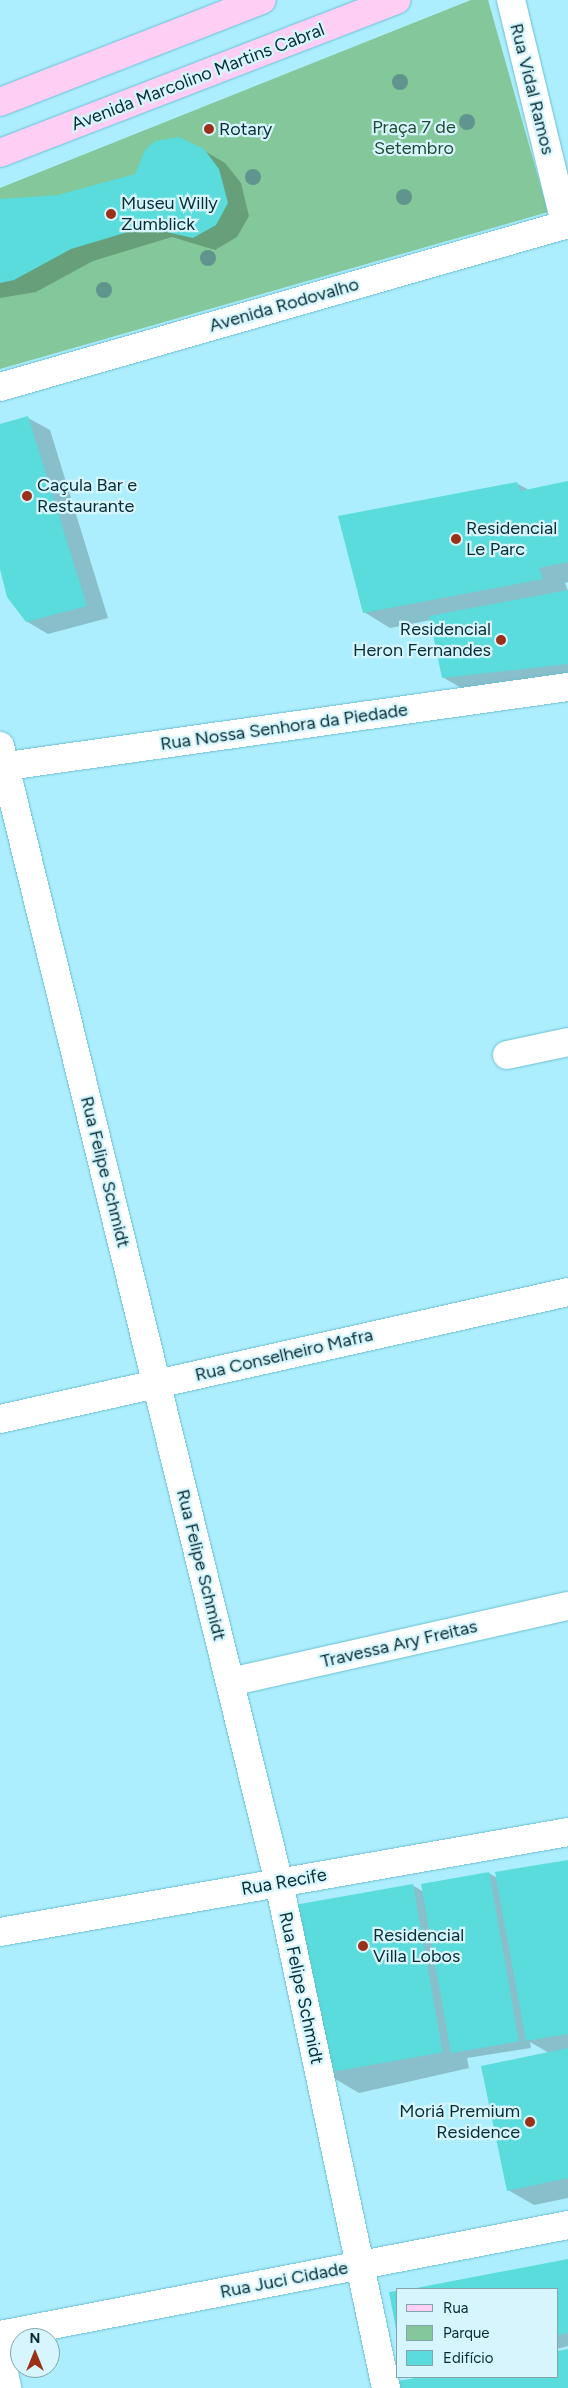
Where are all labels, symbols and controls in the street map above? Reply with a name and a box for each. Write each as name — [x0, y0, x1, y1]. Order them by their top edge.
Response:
street label: Avenida Marcolino Martins Cabral — [68, 19, 328, 135]
street label: Rua Vidal Ramos — [505, 21, 559, 157]
park label: Praça 7 de Setembro — [372, 117, 456, 160]
place label: Rotary — [219, 118, 272, 140]
marker: Rotary — [203, 123, 215, 135]
place label: Museu Willy Zumblick — [121, 193, 218, 235]
marker: Museu Willy Zumblick — [105, 208, 117, 220]
street label: Avenida Rodovalho — [207, 273, 361, 337]
place label: Caçula Bar e Restaurante — [37, 475, 137, 518]
marker: Caçula Bar e Restaurante — [21, 490, 33, 502]
place label: Residencial Le Parc — [466, 518, 557, 560]
marker: Residencial Le Parc — [450, 533, 462, 545]
place label: Residencial Heron Fernandes — [353, 619, 491, 662]
marker: Residencial Heron Fernandes — [495, 634, 507, 646]
street label: Rua Nossa Senhora da Piedade — [159, 699, 409, 755]
street label: Rua Felipe Schmidt — [76, 1094, 134, 1250]
street label: Rua Conselheiro Mafra — [193, 1324, 375, 1386]
street label: Rua Felipe Schmidt — [172, 1487, 230, 1643]
street label: Travessa Ary Freitas — [319, 1616, 479, 1672]
street label: Rua Recife — [240, 1864, 328, 1900]
street label: Rua Felipe Schmidt — [274, 1910, 328, 2066]
place label: Residencial Villa Lobos — [373, 1925, 464, 1968]
marker: Residencial Villa Lobos — [357, 1940, 369, 1952]
place label: Moriá Premium Residence — [399, 2101, 520, 2144]
marker: Moriá Premium Residence — [524, 2116, 536, 2128]
street label: Rua Juci Cidade — [218, 2257, 350, 2303]
legend — [396, 2288, 558, 2378]
text: Rua — [443, 2299, 468, 2317]
text: Parque — [443, 2324, 490, 2342]
north arrow — [10, 2328, 60, 2378]
text: N — [30, 2330, 40, 2347]
text: Edifício — [443, 2349, 493, 2367]

